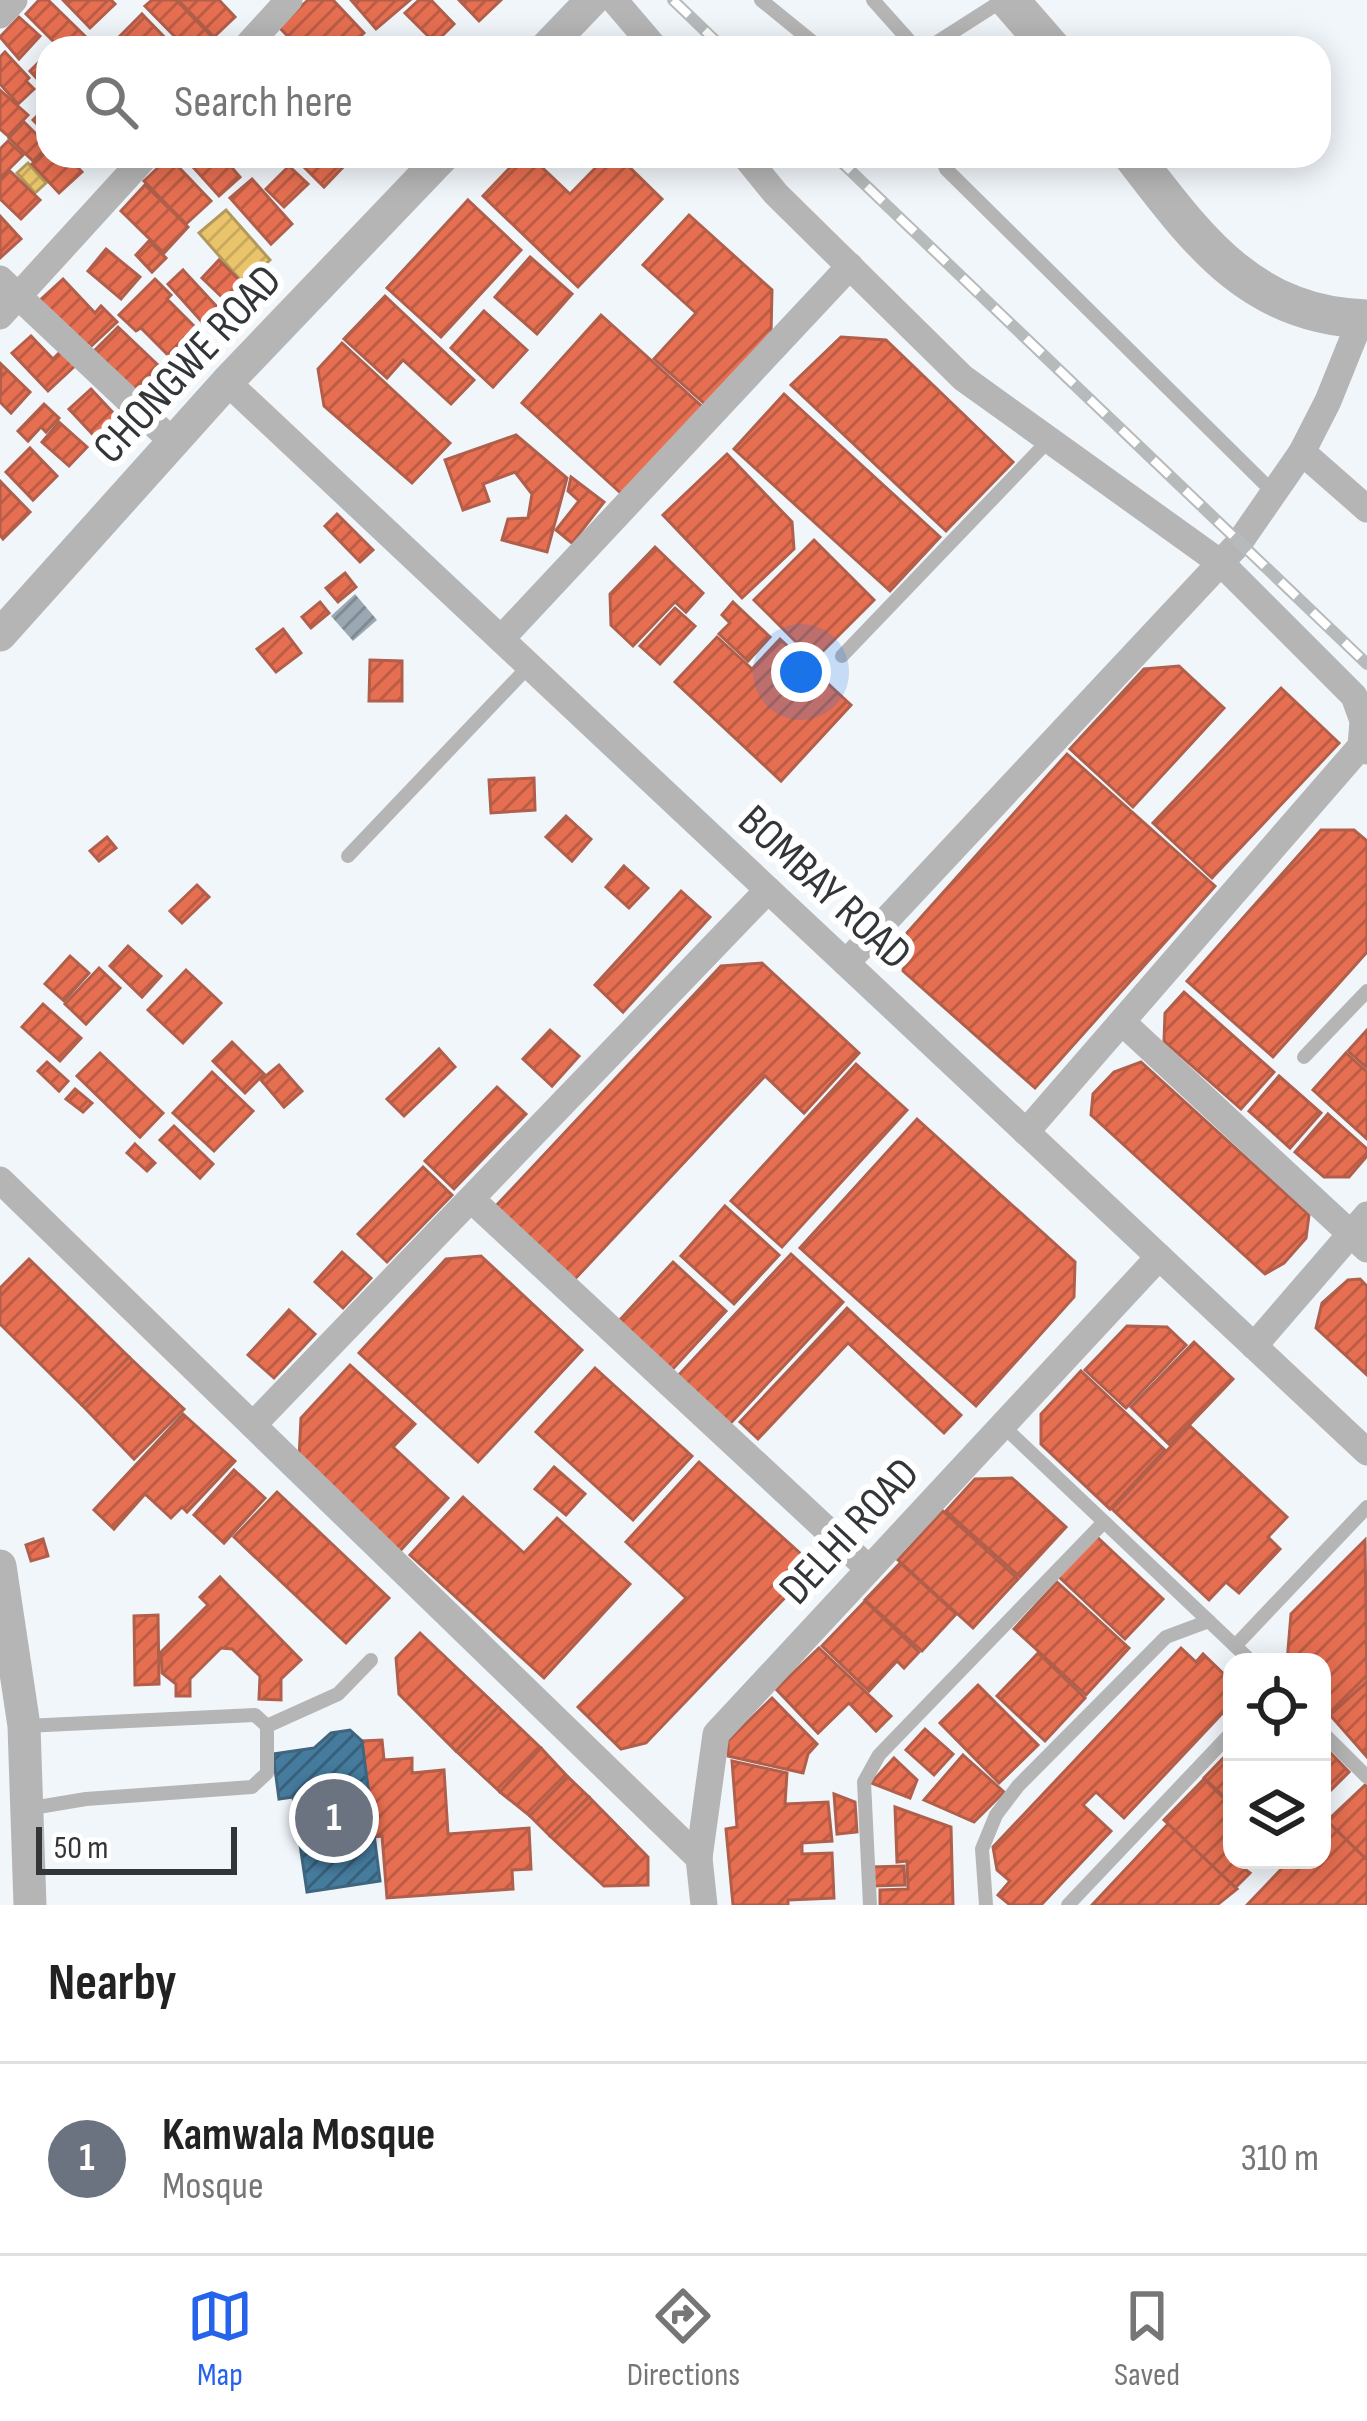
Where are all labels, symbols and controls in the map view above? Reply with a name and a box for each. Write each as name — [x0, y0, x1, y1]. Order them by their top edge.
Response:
search box — [36, 36, 1331, 168]
icon: search — [78, 69, 144, 135]
text: Search here — [174, 75, 353, 130]
street label: CHONGWE ROAD — [82, 254, 293, 475]
your location — [771, 642, 831, 702]
street label: BOMBAY ROAD — [727, 794, 922, 982]
street label: DELHI ROAD — [768, 1447, 931, 1616]
map controls — [1223, 1653, 1331, 1869]
button: locate — [1223, 1653, 1331, 1761]
button: layers — [1223, 1761, 1331, 1869]
pin: 1 — [295, 1773, 373, 1863]
scale bar — [36, 1821, 237, 1874]
text: 50 m — [54, 1828, 108, 1868]
text: Nearby — [48, 1953, 177, 2014]
text: Kamwala Mosque — [162, 2108, 435, 2163]
text: 1 — [79, 2135, 95, 2182]
text: 310 m — [1240, 2135, 1319, 2182]
text: Mosque — [162, 2163, 264, 2210]
tab: Map — [187, 2283, 253, 2395]
tab: Directions — [627, 2283, 740, 2395]
tab: Saved — [1114, 2283, 1180, 2395]

